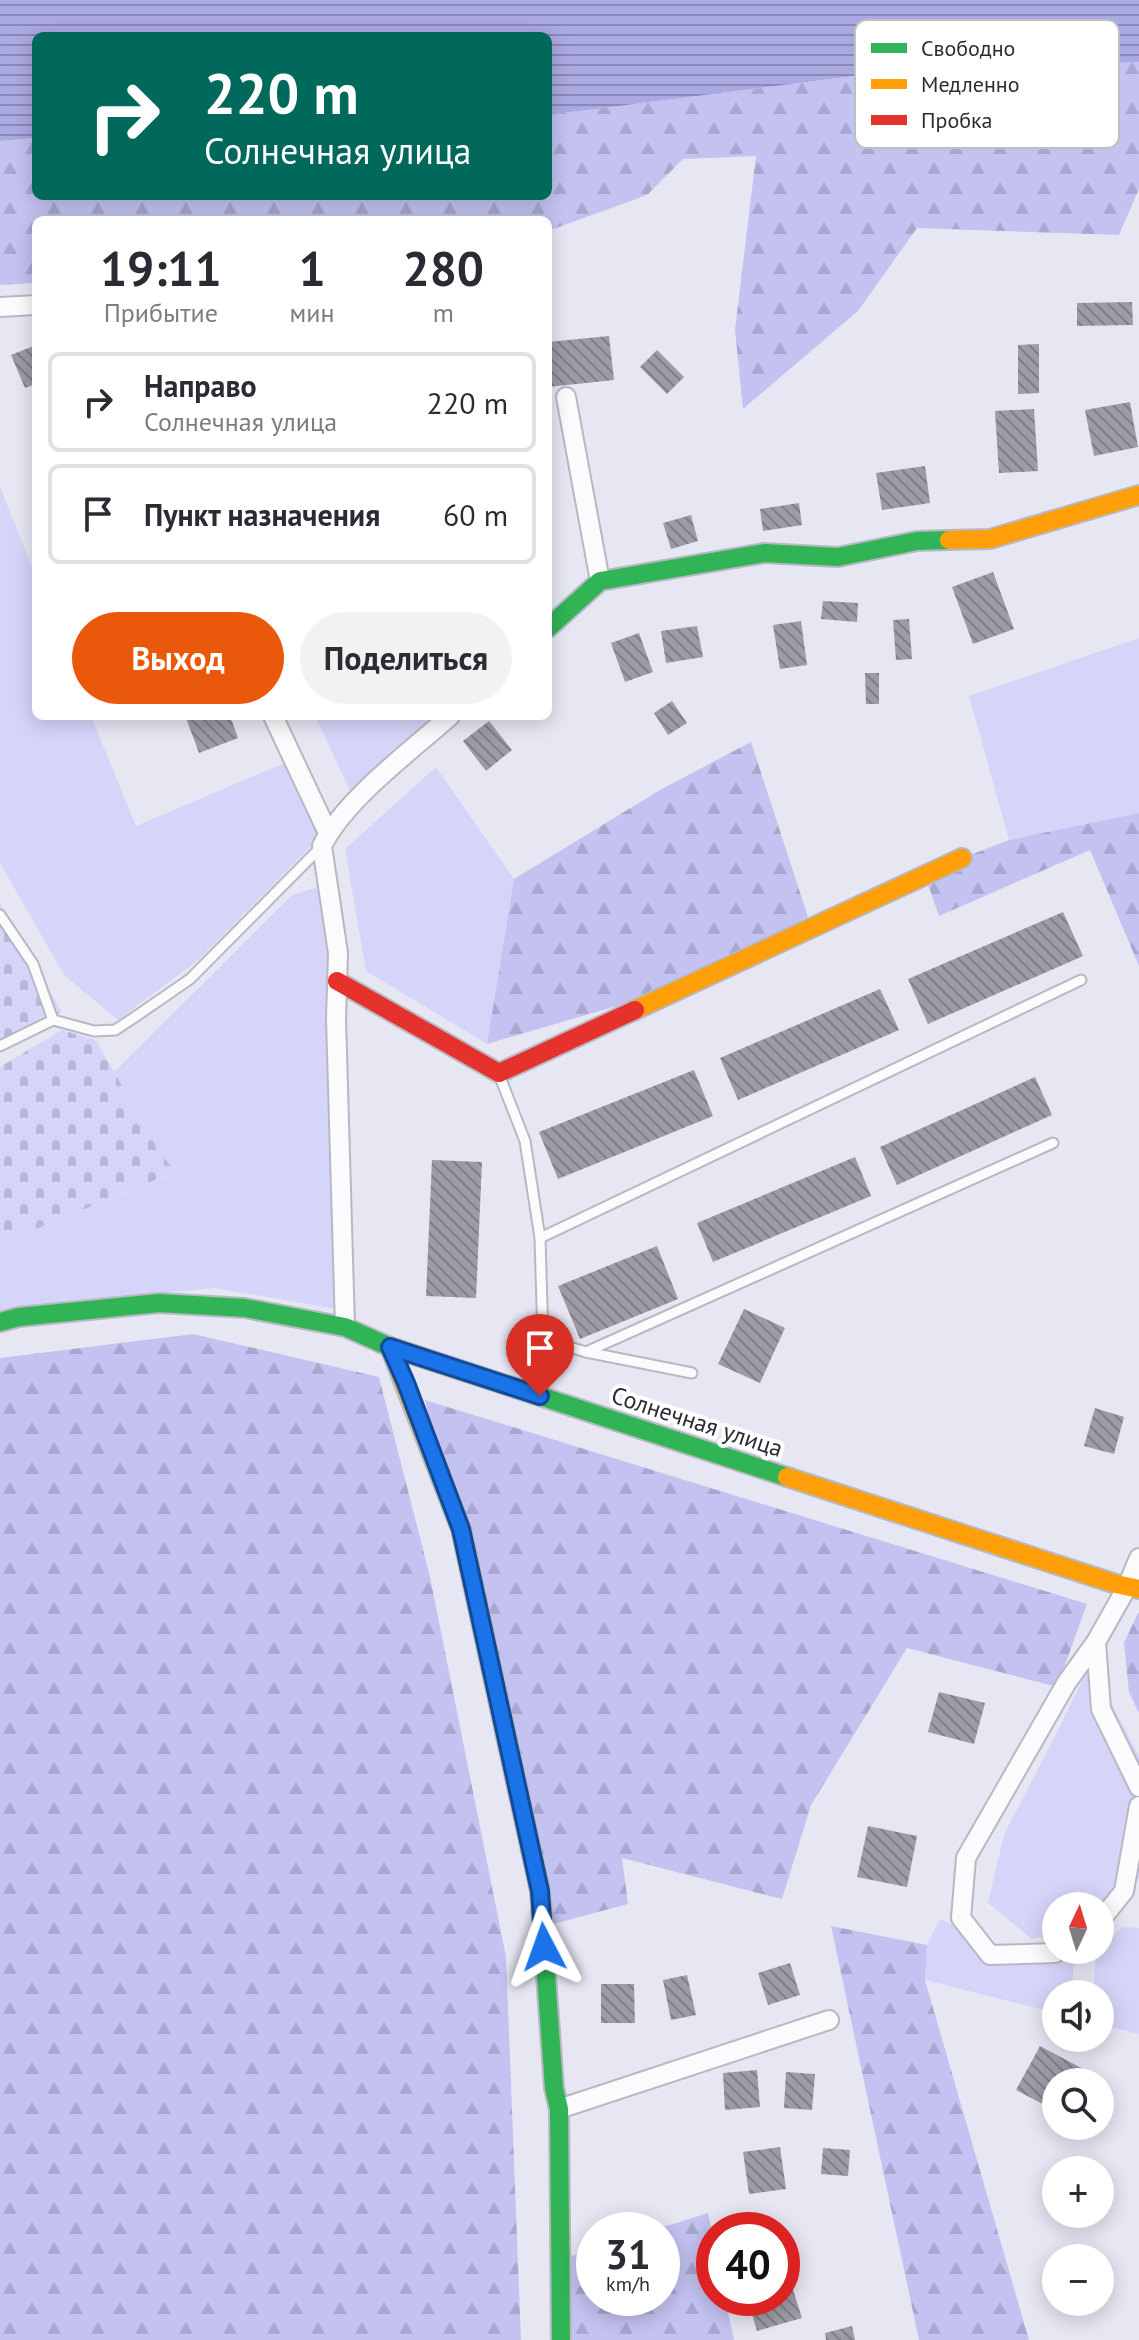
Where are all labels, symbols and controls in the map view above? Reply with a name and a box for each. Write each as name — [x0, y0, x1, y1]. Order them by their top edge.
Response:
legend — [855, 20, 1119, 148]
text: Свободно — [921, 34, 1015, 62]
text: 220 m — [204, 57, 359, 129]
icon: right — [72, 64, 176, 168]
text: Медленно — [921, 70, 1019, 98]
text: Пробка — [921, 106, 992, 134]
text: Солнечная улица — [204, 127, 471, 174]
text: 19:11 — [100, 237, 222, 299]
text: 1 — [298, 237, 326, 299]
text: 280 — [402, 237, 484, 299]
text: Прибытие — [104, 296, 218, 329]
text: мин — [290, 296, 335, 329]
text: m — [433, 296, 454, 329]
text: Направо — [144, 366, 257, 405]
icon: right — [76, 380, 120, 424]
text: 220 m — [427, 383, 508, 422]
text: Солнечная улица — [144, 405, 337, 438]
icon: arrive — [76, 492, 120, 536]
text: Пункт назначения — [144, 495, 380, 534]
text: 60 m — [443, 495, 508, 534]
button: Выход — [72, 612, 284, 704]
button: Поделиться — [300, 612, 512, 704]
pin — [506, 1314, 574, 1396]
icon: arrive — [518, 1326, 562, 1370]
street label: Солнечная улица — [608, 1379, 787, 1464]
north arrow — [1042, 1892, 1114, 1964]
map controls — [1042, 1892, 1114, 2316]
position arrow — [502, 1905, 586, 1989]
button: sound — [1042, 1980, 1114, 2052]
button: search — [1042, 2068, 1114, 2140]
button: + — [1042, 2156, 1114, 2228]
speed limit sign: 40 — [696, 2212, 800, 2316]
text: 31 — [605, 2228, 651, 2280]
button: − — [1042, 2244, 1114, 2316]
text: km/h — [606, 2271, 650, 2297]

